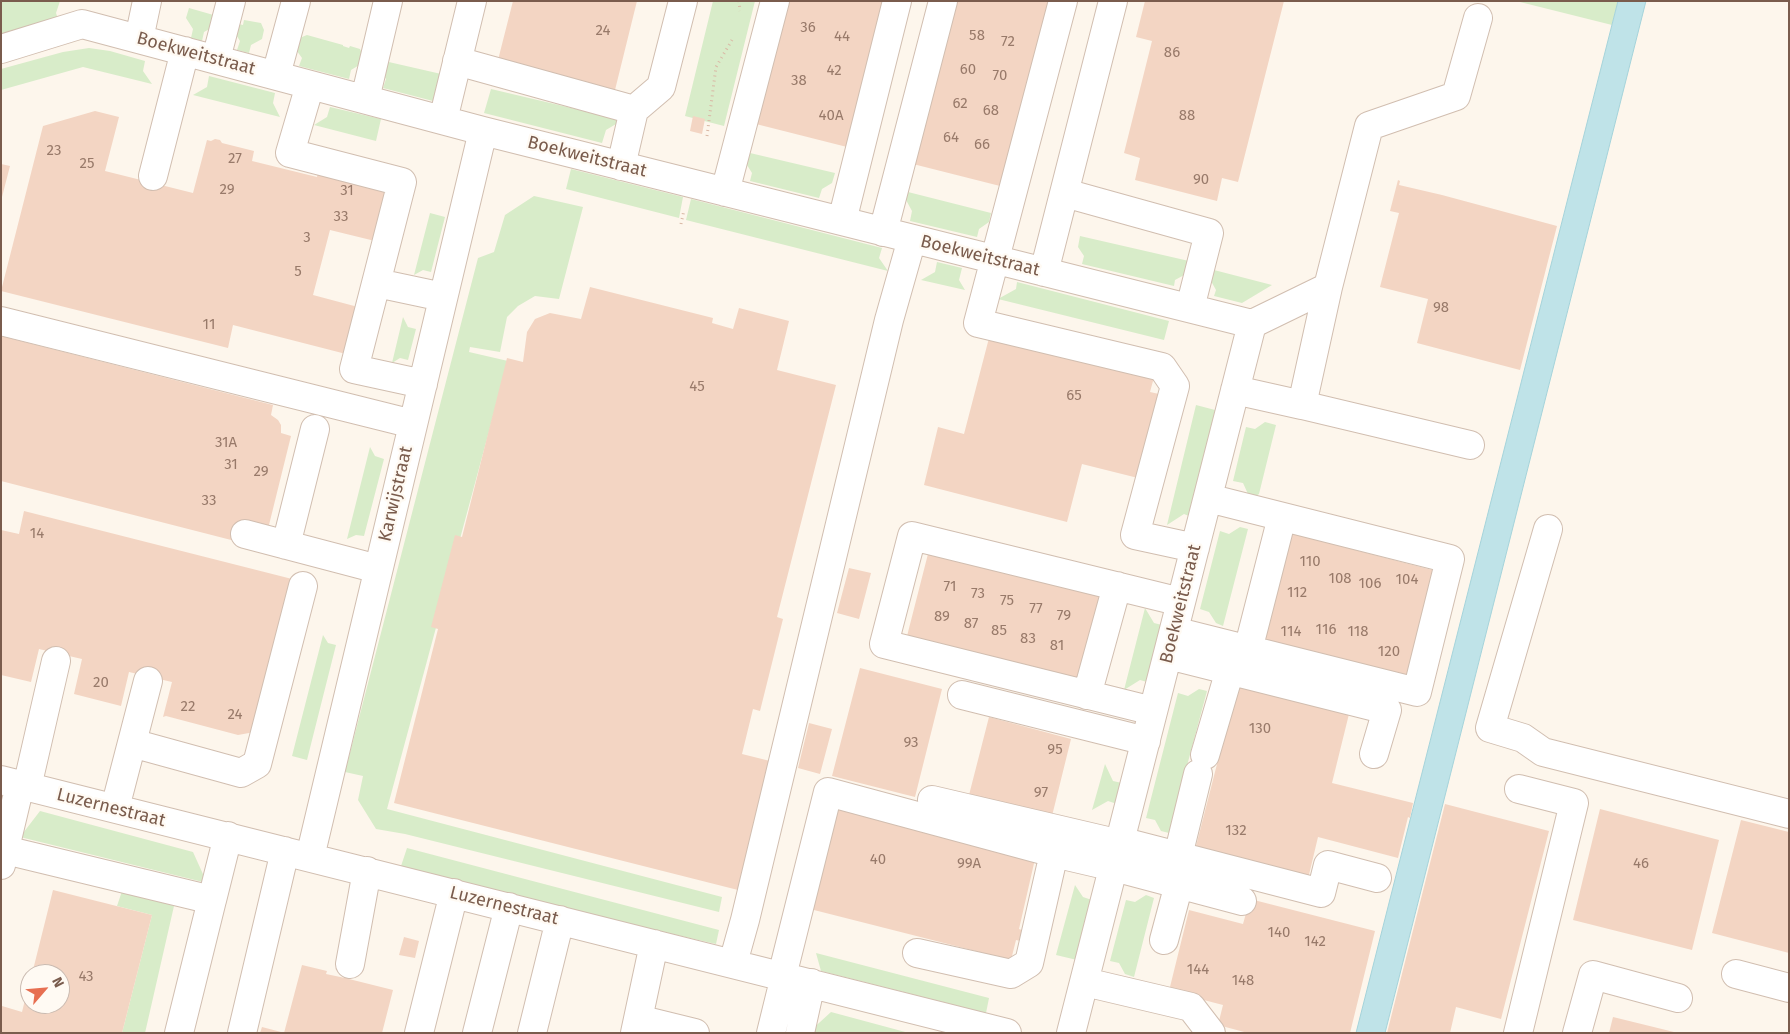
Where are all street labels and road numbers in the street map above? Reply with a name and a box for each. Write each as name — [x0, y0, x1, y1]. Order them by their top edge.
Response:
street label: Boekweitstraat — [134, 28, 258, 80]
street label: Boekweitstraat — [525, 132, 649, 182]
street label: Boekweitstraat — [918, 231, 1042, 281]
street label: Karwijstraat — [375, 444, 417, 544]
street label: Boekweitstraat — [1156, 542, 1206, 666]
street label: Luzernestraat — [54, 784, 168, 832]
street label: Luzernestraat — [447, 882, 561, 930]

